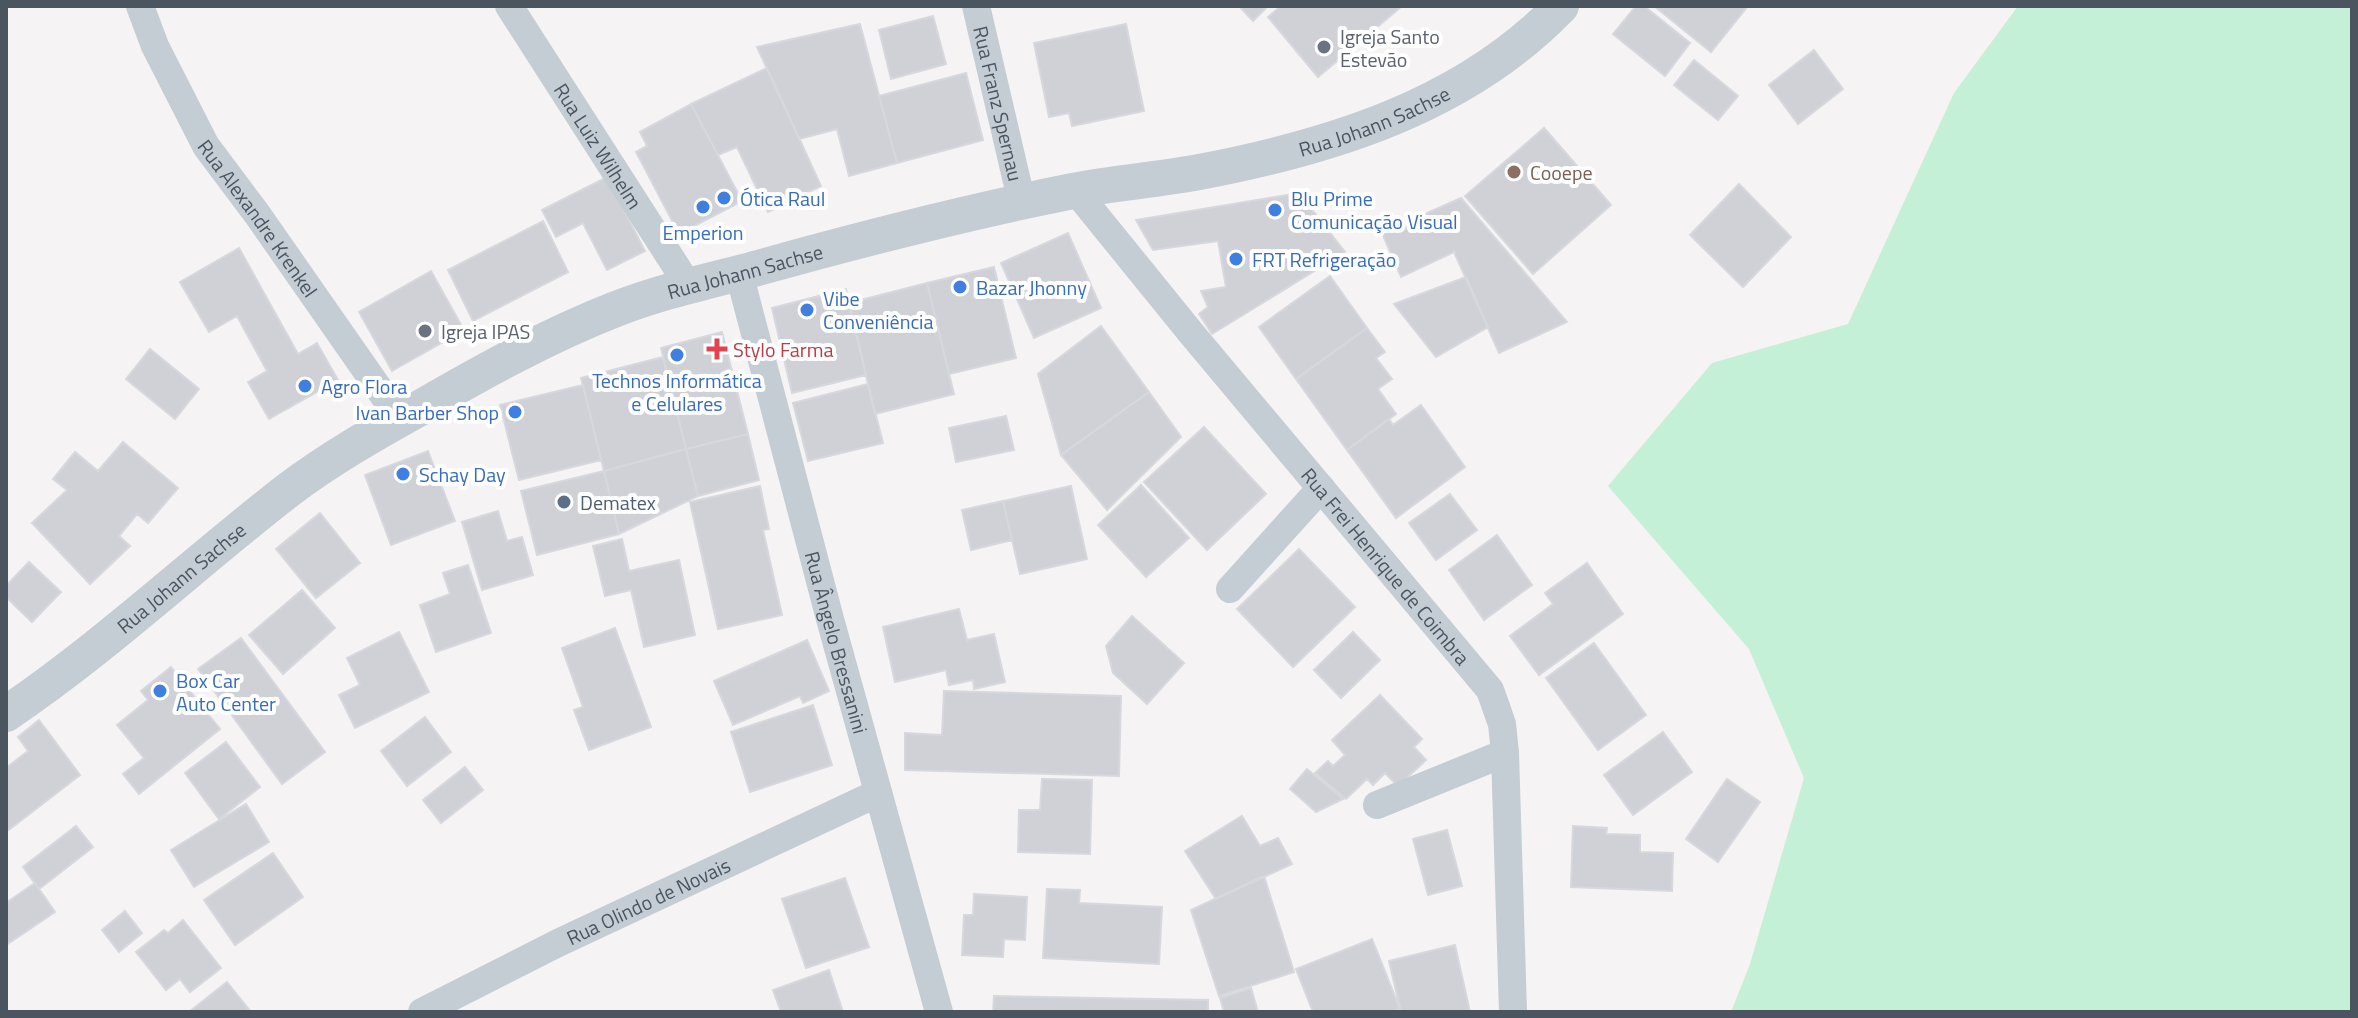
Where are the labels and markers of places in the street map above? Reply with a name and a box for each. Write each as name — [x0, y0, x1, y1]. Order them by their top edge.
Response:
place label: Igreja Santo Estevão — [1340, 21, 1440, 75]
marker: Igreja Santo Estevão — [1315, 38, 1333, 56]
place label: Cooepe — [1530, 157, 1593, 188]
marker: Cooepe — [1505, 163, 1523, 181]
place label: Ótica Raul — [740, 183, 825, 214]
place label: Blu Prime Comunicação Visual — [1291, 183, 1458, 237]
marker: Ótica Raul — [715, 189, 733, 207]
marker: Emperion — [694, 198, 712, 216]
marker: Blu Prime Comunicação Visual — [1266, 201, 1284, 219]
place label: Emperion — [662, 217, 744, 248]
place label: FRT Refrigeração — [1252, 244, 1396, 275]
marker: FRT Refrigeração — [1227, 250, 1245, 268]
place label: Bazar Jhonny — [976, 272, 1087, 303]
marker: Bazar Jhonny — [951, 278, 969, 296]
place label: Vibe Conveniência — [823, 283, 934, 337]
marker: Vibe Conveniência — [798, 301, 816, 319]
place label: Igreja IPAS — [441, 316, 530, 347]
marker: Igreja IPAS — [416, 322, 434, 340]
place label: Stylo Farma — [733, 334, 833, 365]
marker: Stylo Farma — [708, 340, 726, 358]
marker: Technos Informática e Celulares — [668, 346, 686, 364]
place label: Technos Informática e Celulares — [592, 365, 762, 419]
place label: Agro Flora — [321, 371, 407, 402]
marker: Agro Flora — [296, 377, 314, 395]
place label: Ivan Barber Shop — [356, 397, 499, 428]
marker: Ivan Barber Shop — [506, 403, 524, 421]
place label: Schay Day — [419, 459, 506, 490]
marker: Schay Day — [394, 465, 412, 483]
place label: Dematex — [580, 487, 656, 518]
marker: Dematex — [555, 493, 573, 511]
place label: Box Car Auto Center — [176, 665, 276, 719]
marker: Box Car Auto Center — [151, 682, 169, 700]

